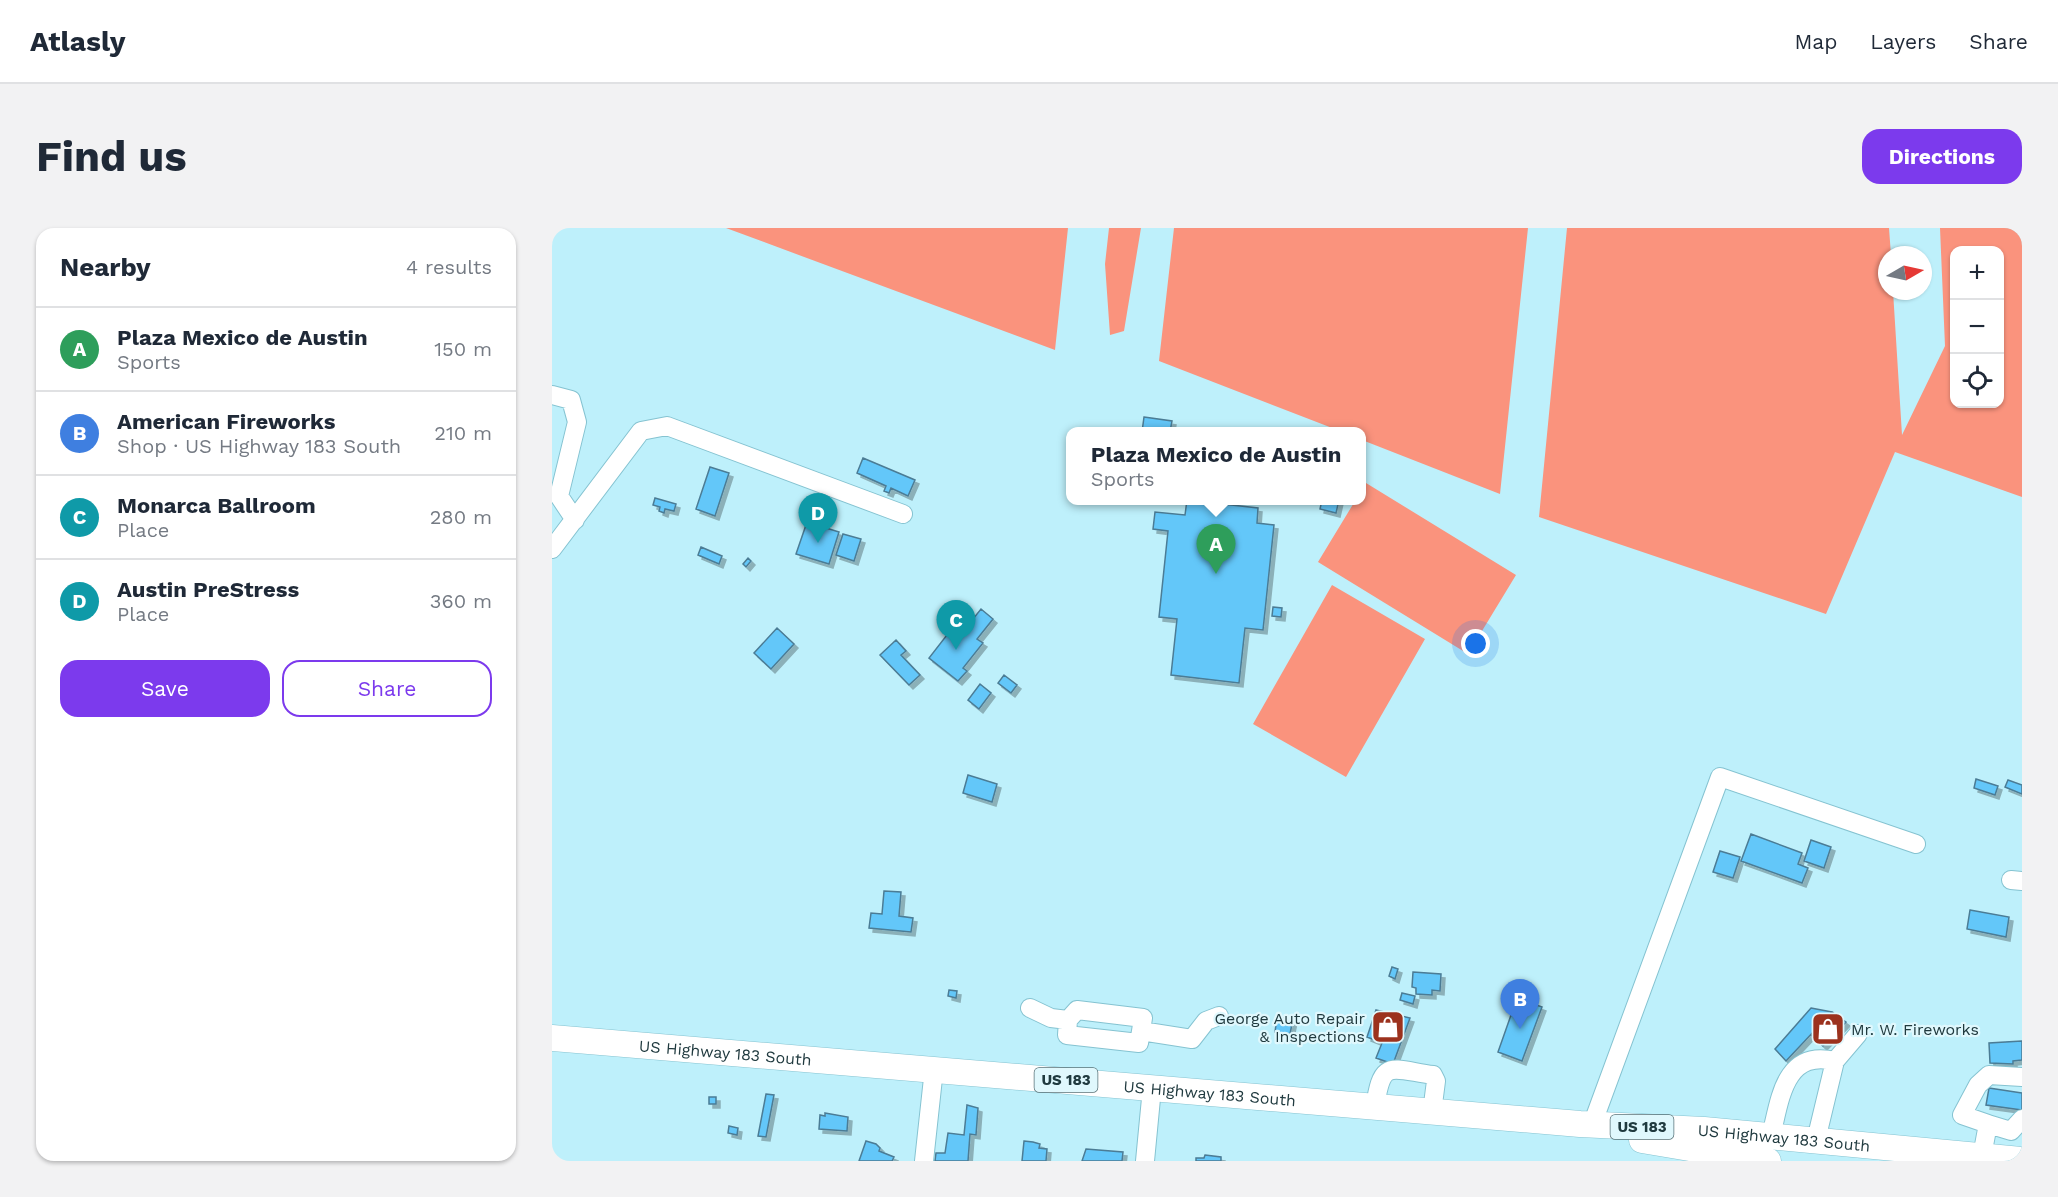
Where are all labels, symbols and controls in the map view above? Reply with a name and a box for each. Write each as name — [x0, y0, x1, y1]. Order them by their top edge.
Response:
text: Atlasly — [30, 25, 125, 58]
text: Map — [1794, 29, 1837, 54]
text: Layers — [1870, 29, 1936, 54]
text: Share — [1969, 29, 2028, 54]
button: Directions — [1862, 129, 2022, 184]
text: Find us — [36, 132, 187, 181]
north arrow — [1878, 246, 1932, 300]
map controls — [1950, 246, 2004, 408]
button: + — [1950, 246, 2004, 300]
text: Nearby — [60, 252, 151, 282]
text: 4 results — [406, 255, 492, 279]
button: − — [1950, 300, 2004, 354]
text: Plaza Mexico de Austin — [117, 325, 368, 350]
text: A — [73, 337, 86, 361]
text: 150 m — [434, 337, 492, 361]
text: Sports — [117, 350, 181, 374]
button: locate — [1950, 354, 2004, 408]
text: American Fireworks — [117, 409, 335, 434]
text: B — [73, 421, 86, 445]
text: 210 m — [434, 421, 492, 445]
popup — [1066, 427, 1366, 505]
text: Shop · US Highway 183 South — [117, 434, 401, 458]
text: Plaza Mexico de Austin — [1091, 442, 1341, 467]
text: Sports — [1091, 467, 1154, 491]
text: Monarca Ballroom — [117, 493, 316, 518]
pin: D — [798, 494, 838, 543]
text: C — [73, 505, 86, 529]
text: 280 m — [430, 505, 492, 529]
text: Place — [117, 518, 169, 542]
pin: A — [1196, 524, 1236, 574]
text: Austin PreStress — [117, 577, 299, 602]
text: D — [72, 589, 87, 613]
text: 360 m — [430, 589, 492, 613]
pin: C — [936, 600, 976, 650]
text: Place — [117, 602, 169, 626]
your location — [1461, 629, 1490, 658]
button: Save — [60, 660, 270, 717]
button: Share — [282, 660, 492, 717]
pin: B — [1500, 980, 1540, 1029]
place label: George Auto Repair & Inspections — [1214, 1009, 1365, 1046]
shop icon: George Auto Repair & Inspections — [1370, 1009, 1406, 1045]
shop icon: Mr. W. Fireworks — [1810, 1011, 1846, 1047]
place label: Mr. W. Fireworks — [1851, 1020, 1979, 1039]
street label: US Highway 183 South — [638, 1036, 812, 1069]
road number: US 183 — [1034, 1068, 1098, 1092]
street label: US Highway 183 South — [1123, 1076, 1297, 1110]
road number: US 183 — [1610, 1115, 1674, 1139]
street label: US Highway 183 South — [1697, 1120, 1871, 1155]

